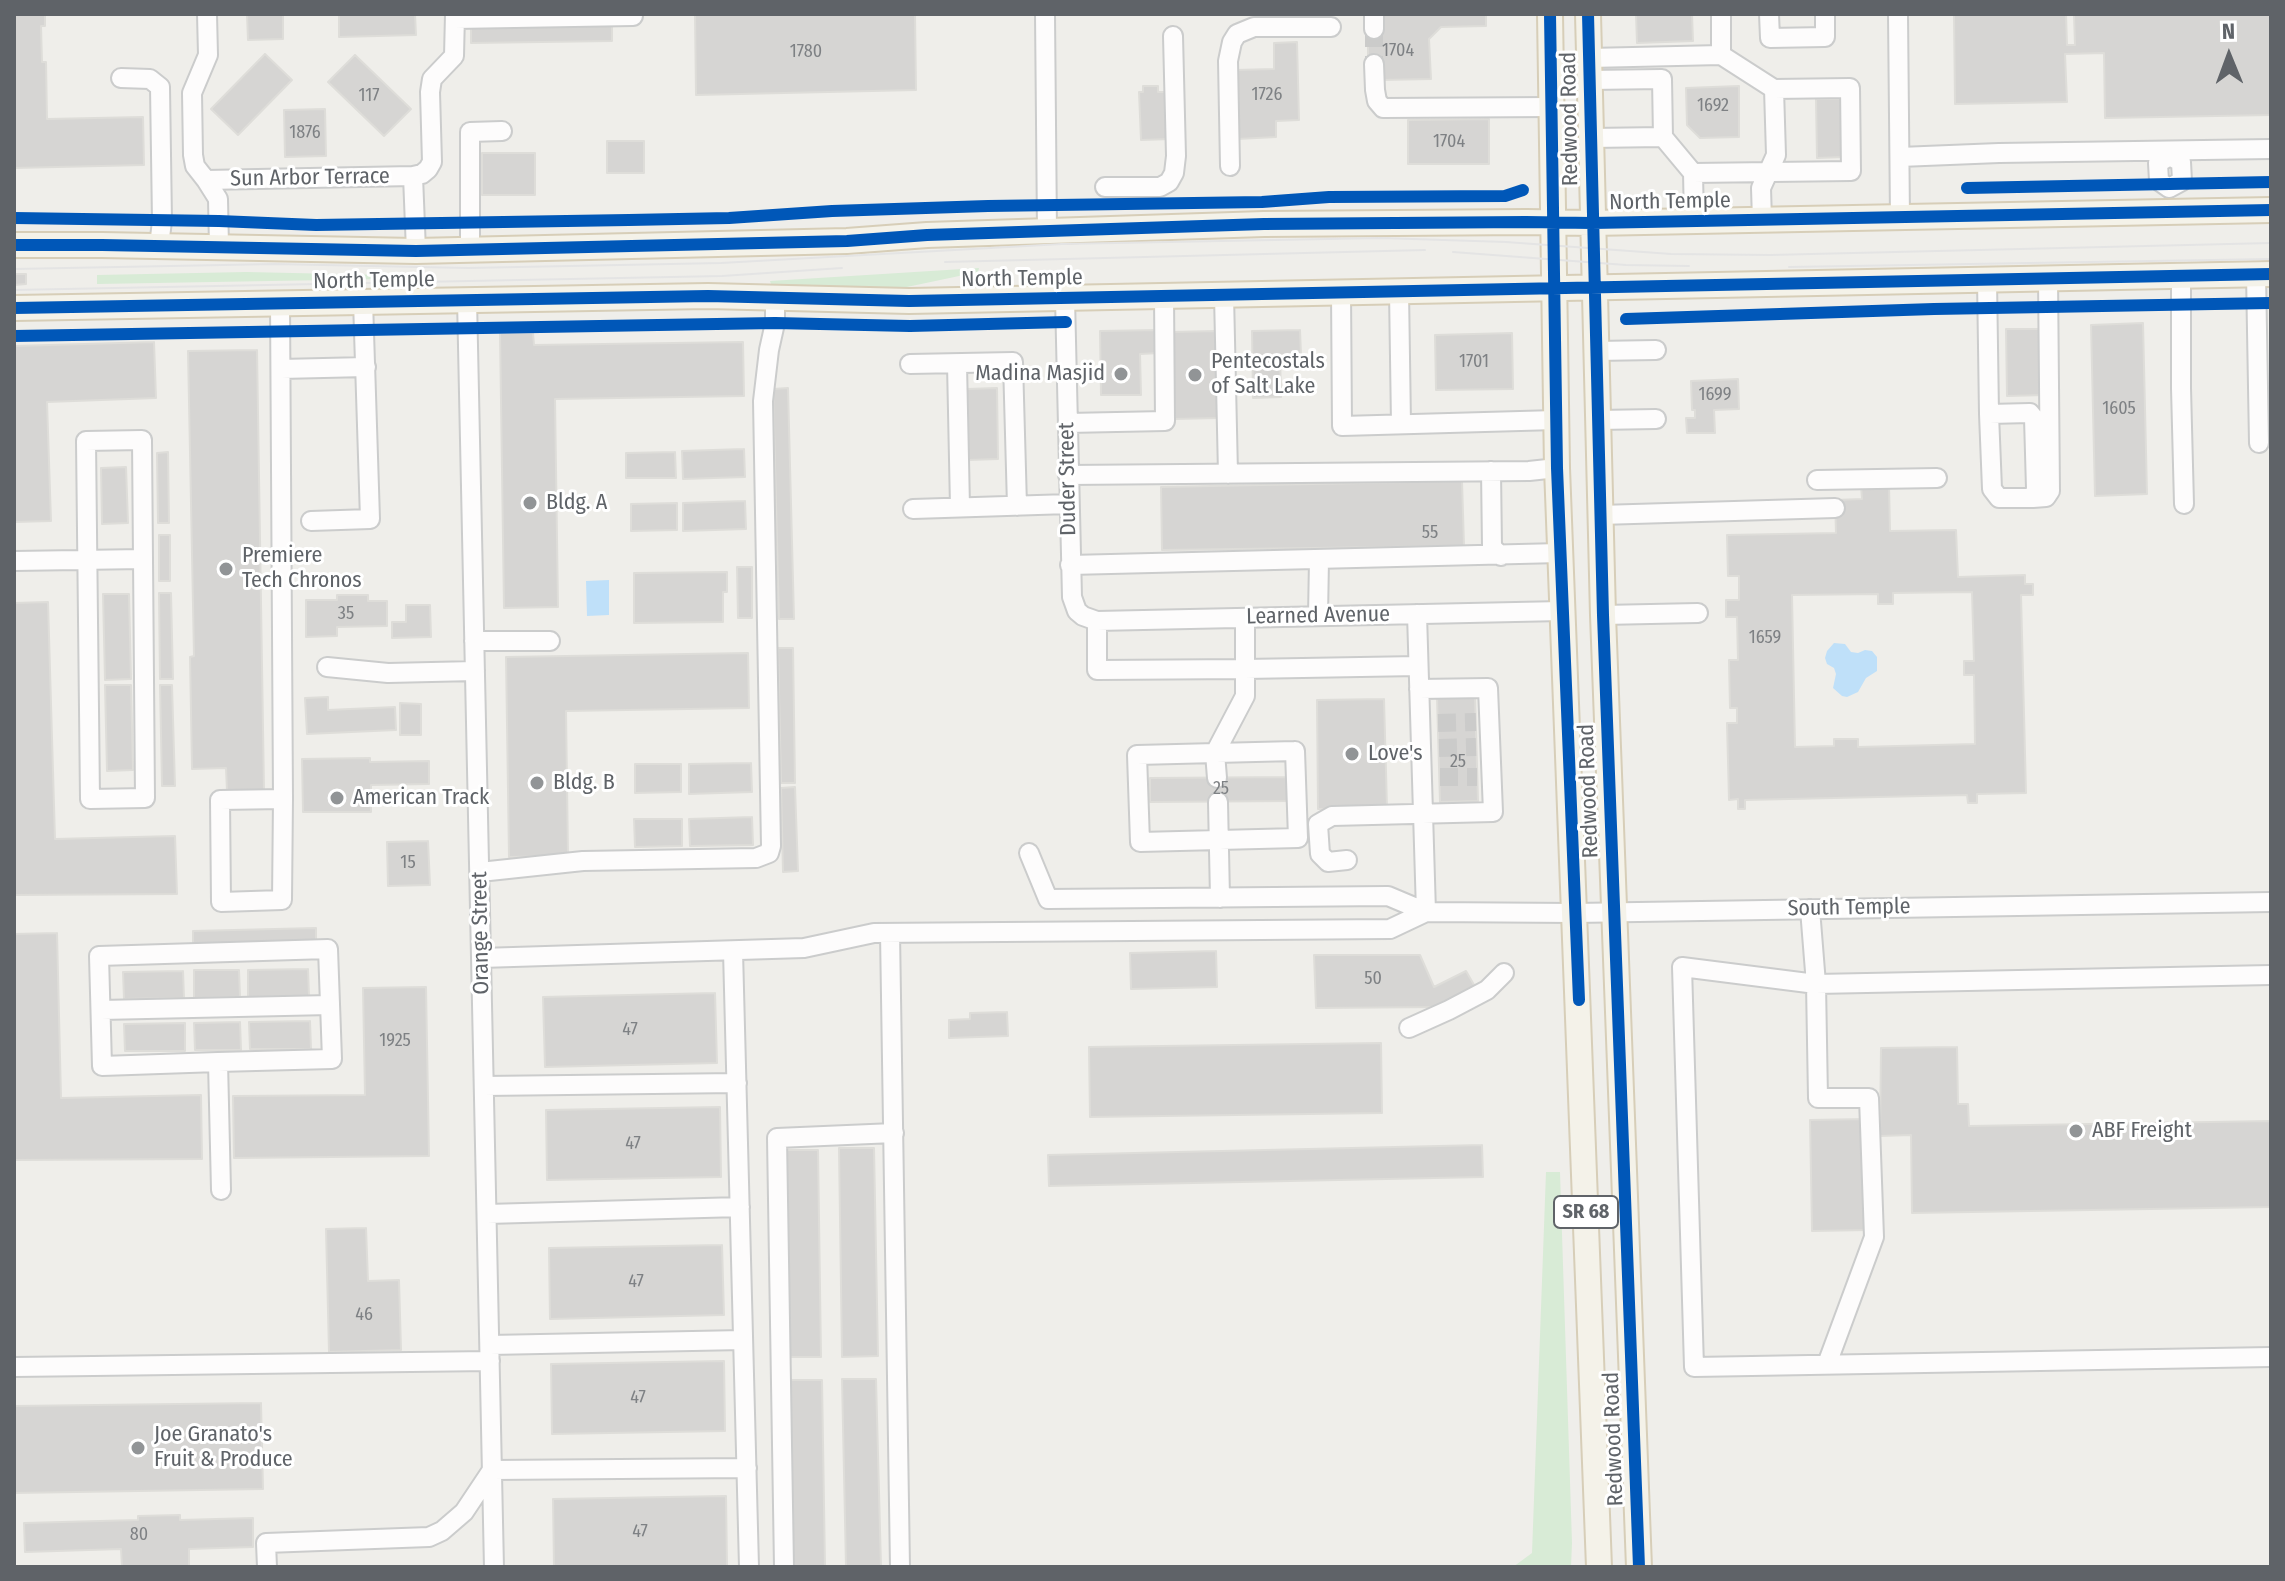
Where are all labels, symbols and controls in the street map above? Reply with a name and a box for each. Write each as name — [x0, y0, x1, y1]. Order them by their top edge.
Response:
north arrow — [2189, 16, 2269, 96]
text: N — [2222, 18, 2235, 45]
house number: 1704 — [1382, 40, 1414, 62]
house number: 1780 — [790, 41, 822, 63]
street label: Redwood Road — [1556, 52, 1584, 186]
house number: 1726 — [1252, 84, 1282, 106]
house number: 117 — [358, 85, 380, 107]
house number: 1692 — [1697, 95, 1729, 117]
house number: 1876 — [289, 122, 321, 144]
house number: 1704 — [1433, 131, 1465, 153]
street label: Sun Arbor Terrace — [230, 163, 390, 193]
street label: North Temple — [1609, 188, 1731, 216]
street label: North Temple — [961, 265, 1083, 293]
street label: North Temple — [313, 267, 435, 295]
place label: Pentecostals of Salt Lake — [1211, 349, 1325, 400]
house number: 1701 — [1459, 351, 1489, 373]
place label: Madina Masjid — [975, 361, 1105, 387]
marker: Madina Masjid — [1112, 365, 1130, 383]
marker: Pentecostals of Salt Lake — [1186, 366, 1204, 384]
house number: 1699 — [1698, 384, 1732, 406]
house number: 1605 — [2102, 398, 2136, 420]
street label: Duder Street — [1054, 422, 1082, 536]
place label: Bldg. A — [546, 490, 607, 516]
marker: Bldg. A — [521, 494, 539, 512]
house number: 55 — [1422, 522, 1438, 544]
place label: Premiere Tech Chronos — [242, 543, 362, 594]
marker: Premiere Tech Chronos — [217, 560, 235, 578]
street label: Learned Avenue — [1246, 602, 1390, 630]
house number: 35 — [338, 603, 354, 625]
house number: 1659 — [1749, 627, 1781, 649]
street label: Redwood Road — [1573, 723, 1605, 859]
place label: Love's — [1368, 741, 1423, 767]
marker: Love's — [1343, 745, 1361, 763]
house number: 25 — [1450, 751, 1466, 773]
place label: Bldg. B — [553, 770, 615, 796]
marker: Bldg. B — [528, 774, 546, 792]
house number: 25 — [1213, 778, 1229, 800]
place label: American Track — [353, 785, 489, 811]
marker: American Track — [328, 789, 346, 807]
house number: 15 — [400, 852, 416, 874]
street label: Orange Street — [467, 871, 495, 995]
street label: South Temple — [1787, 894, 1911, 922]
house number: 50 — [1364, 968, 1382, 990]
house number: 47 — [622, 1019, 638, 1041]
house number: 1925 — [379, 1030, 411, 1052]
place label: ABF Freight — [2092, 1118, 2192, 1144]
marker: ABF Freight — [2067, 1122, 2085, 1140]
house number: 47 — [625, 1133, 641, 1155]
road number: SR 68 — [1554, 1196, 1618, 1228]
house number: 47 — [628, 1271, 644, 1293]
house number: 46 — [355, 1304, 373, 1326]
street label: Redwood Road — [1598, 1371, 1630, 1507]
house number: 47 — [630, 1387, 646, 1409]
place label: Joe Granato's Fruit & Produce — [154, 1422, 293, 1474]
marker: Joe Granato's Fruit & Produce — [129, 1439, 147, 1457]
house number: 47 — [632, 1521, 648, 1543]
house number: 80 — [130, 1524, 148, 1546]

